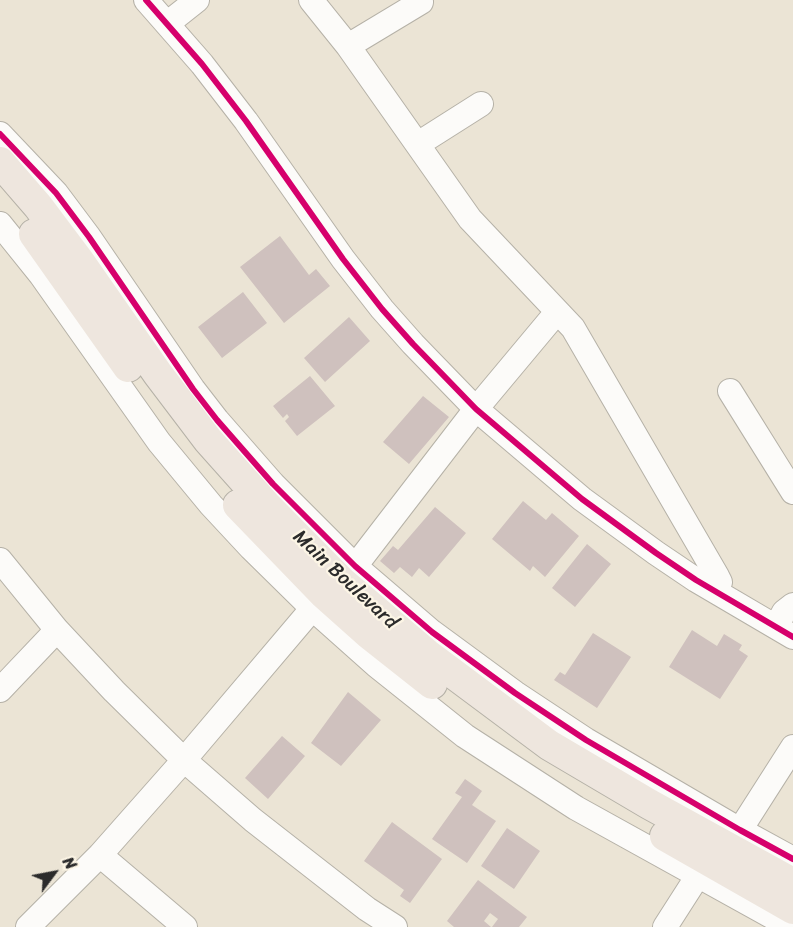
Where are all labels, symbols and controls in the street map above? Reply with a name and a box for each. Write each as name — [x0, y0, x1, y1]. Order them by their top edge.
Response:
street label: Main Boulevard — [288, 525, 402, 635]
north arrow — [24, 843, 84, 903]
text: N — [54, 851, 85, 876]

